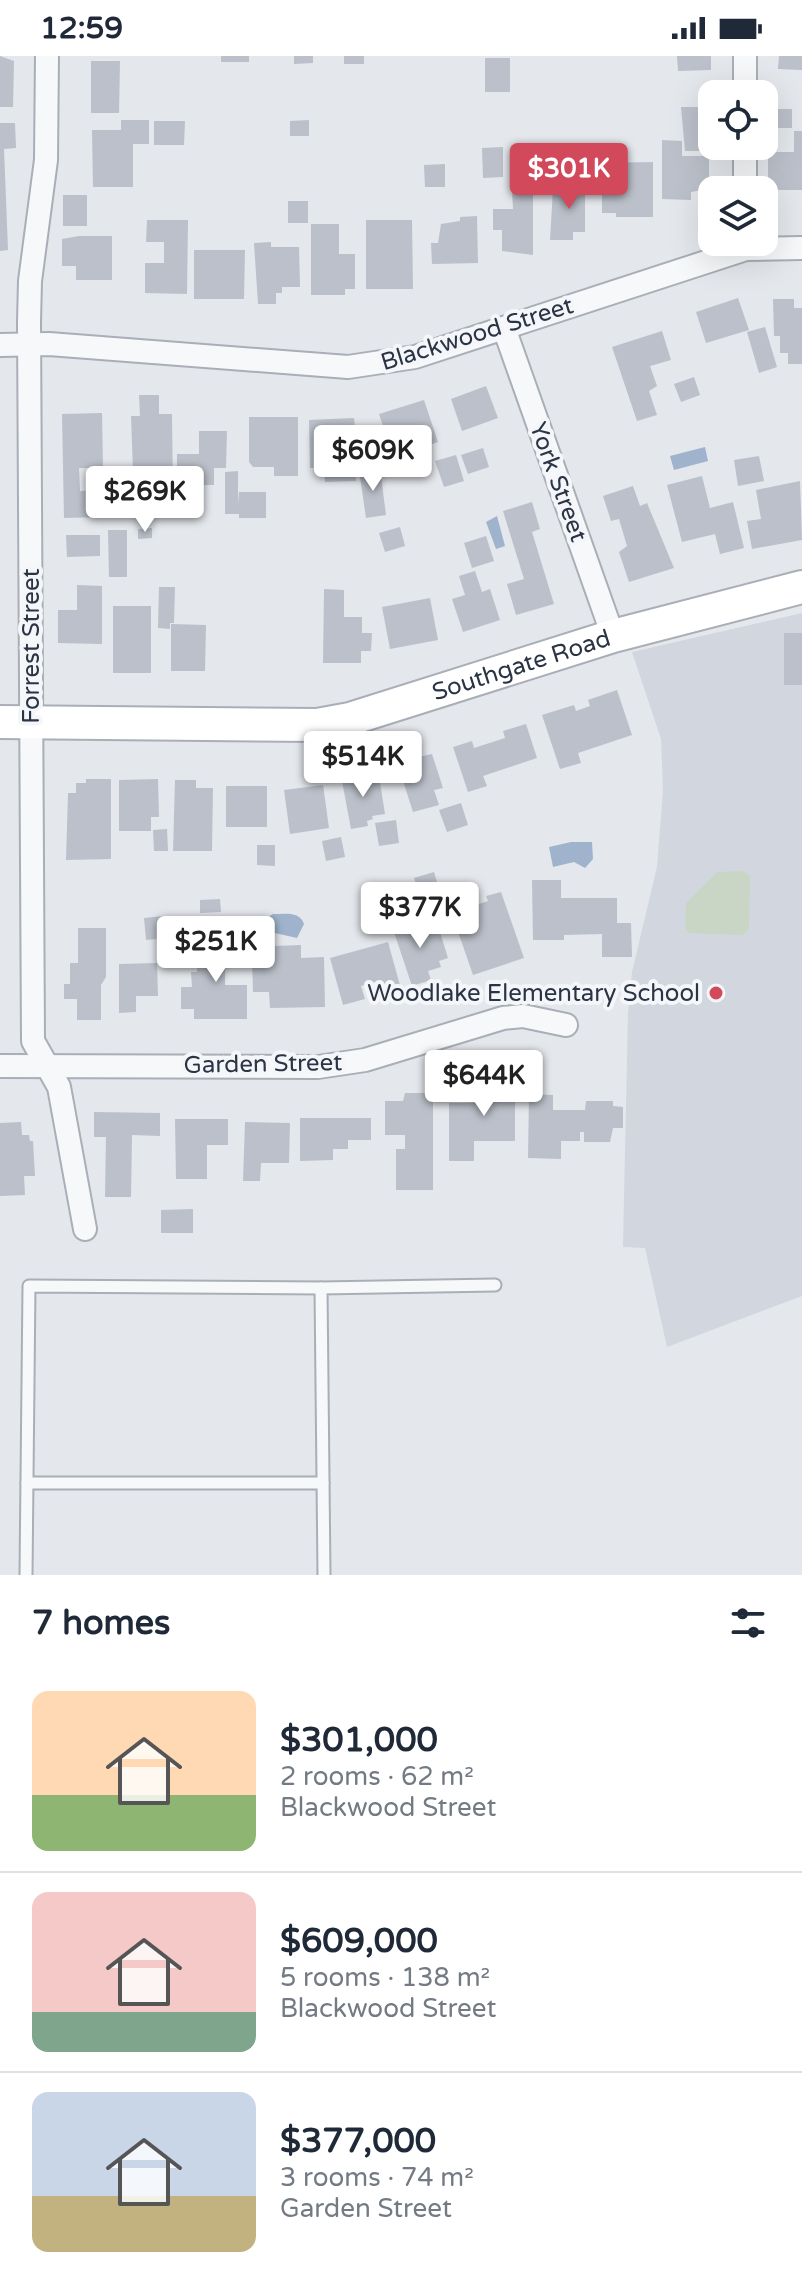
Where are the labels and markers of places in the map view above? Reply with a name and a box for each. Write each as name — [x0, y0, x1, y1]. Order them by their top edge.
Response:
pin: $301K — [513, 143, 625, 211]
pin: $609K — [317, 425, 429, 493]
pin: $269K — [89, 466, 201, 534]
pin: $514K — [307, 731, 419, 799]
pin: $377K — [364, 882, 476, 950]
pin: $251K — [160, 916, 272, 984]
place label: Woodlake Elementary School — [367, 979, 700, 1008]
marker: Woodlake Elementary School — [707, 984, 725, 1002]
pin: $644K — [428, 1050, 540, 1118]

